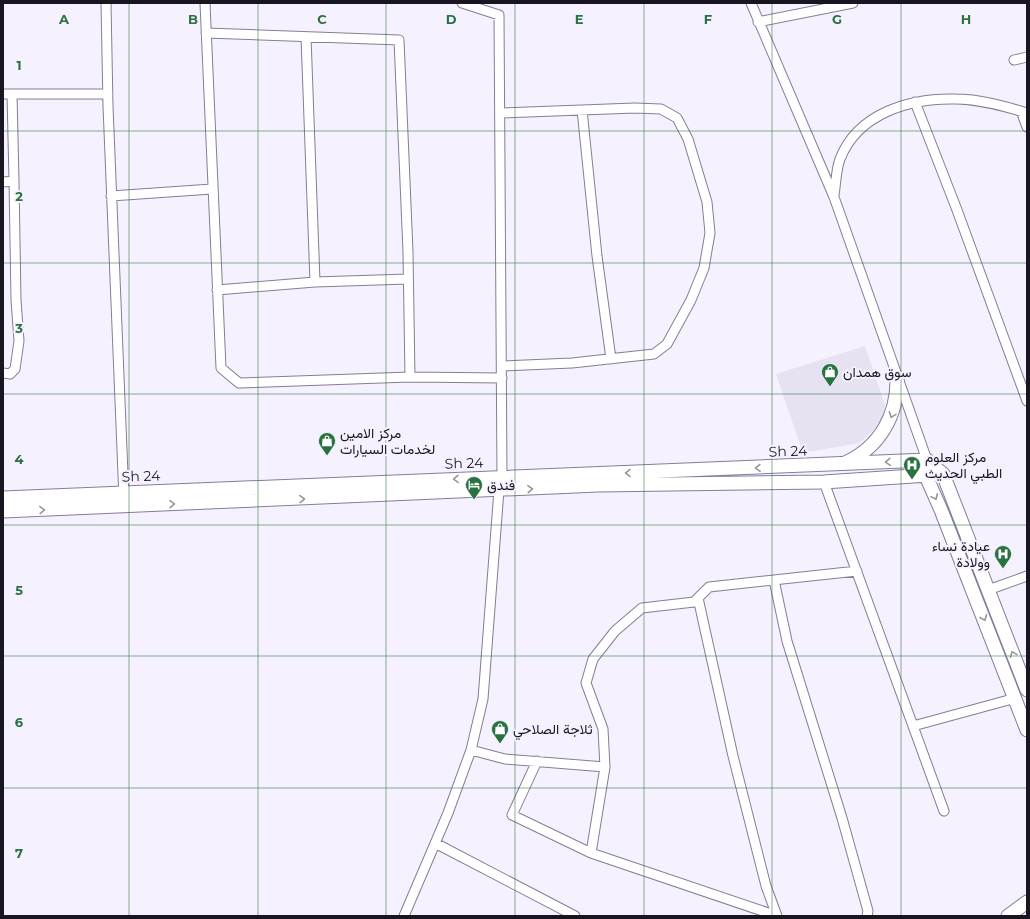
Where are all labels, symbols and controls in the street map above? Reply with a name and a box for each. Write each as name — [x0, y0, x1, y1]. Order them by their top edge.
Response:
text: A — [58, 11, 70, 27]
text: B — [188, 11, 198, 27]
text: C — [317, 11, 327, 27]
text: D — [446, 11, 457, 27]
text: E — [575, 11, 584, 27]
text: F — [704, 11, 712, 27]
text: G — [832, 11, 842, 27]
text: H — [961, 11, 971, 27]
text: 1 — [16, 57, 22, 73]
text: 2 — [15, 188, 23, 204]
text: 3 — [14, 320, 23, 336]
shop icon: سوق همدان — [820, 362, 840, 387]
place label: سوق همدان — [843, 363, 912, 381]
one-way arrow — [888, 412, 896, 419]
place label: مركز الامين لخدمات السيارات — [340, 424, 435, 458]
shop icon: مركز الامين لخدمات السيارات — [317, 431, 337, 456]
street label: Sh 24 — [768, 441, 808, 461]
place label: مركز العلوم الطبي الحديث — [925, 448, 1002, 485]
text: 4 — [15, 451, 24, 467]
street label: Sh 24 — [444, 453, 484, 473]
hospital icon: مركز العلوم الطبي الحديث — [902, 455, 922, 480]
one-way arrow — [885, 458, 891, 467]
one-way arrow — [755, 464, 761, 472]
street label: Sh 24 — [121, 466, 161, 486]
one-way arrow — [625, 468, 631, 477]
one-way arrow — [453, 475, 459, 484]
hotel icon: فندق — [464, 475, 484, 500]
place label: فندق — [487, 476, 515, 494]
one-way arrow — [527, 484, 533, 493]
one-way arrow — [930, 493, 938, 500]
one-way arrow — [299, 494, 305, 503]
one-way arrow — [169, 500, 175, 508]
one-way arrow — [39, 505, 45, 514]
place label: عيادة نساء وولادة — [932, 537, 990, 571]
hospital icon: عيادة نساء وولادة — [993, 544, 1013, 569]
text: 5 — [15, 582, 23, 598]
one-way arrow — [979, 614, 987, 621]
one-way arrow — [1009, 651, 1017, 658]
text: 6 — [15, 714, 24, 730]
shop icon: ثلاجة الصلاحي — [490, 719, 510, 744]
place label: ثلاجة الصلاحي — [513, 720, 593, 741]
text: 7 — [15, 845, 23, 861]

